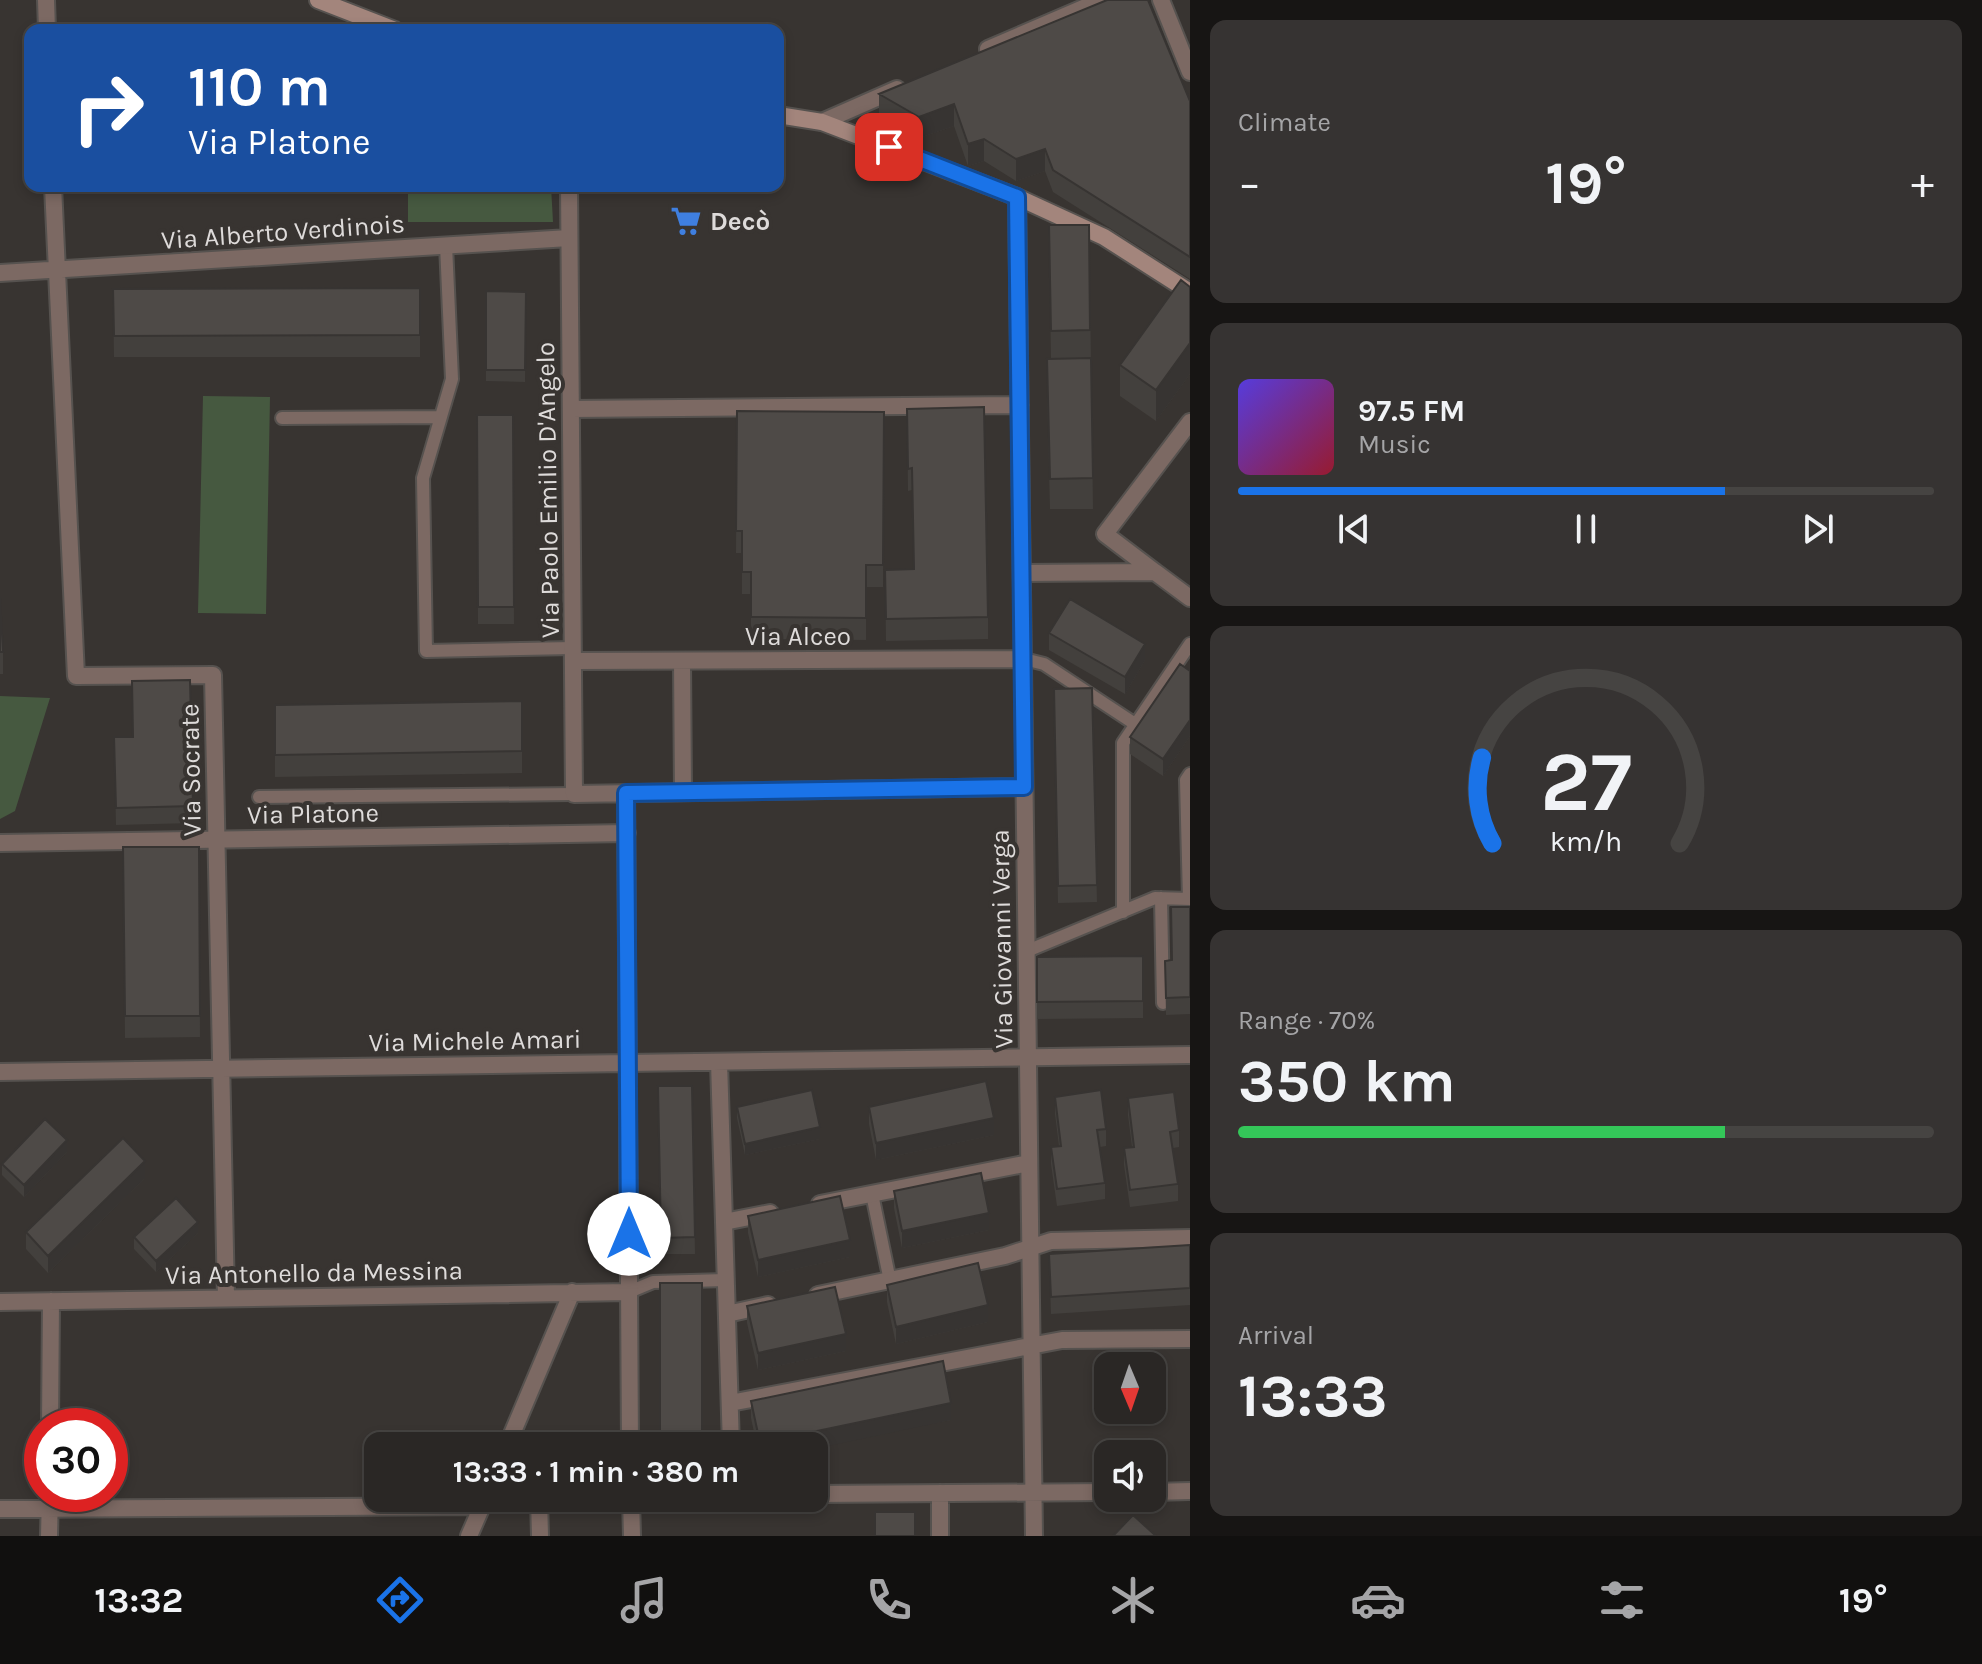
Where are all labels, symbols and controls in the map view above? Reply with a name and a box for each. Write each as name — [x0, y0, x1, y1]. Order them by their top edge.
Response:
text: 110 m — [188, 54, 331, 119]
icon: right — [56, 56, 160, 160]
text: Climate — [1238, 107, 1331, 138]
pin — [855, 113, 923, 181]
text: Via Platone — [188, 121, 371, 163]
icon: arrive — [867, 125, 911, 169]
text: 19° — [1545, 148, 1627, 218]
text: − — [1238, 158, 1261, 209]
text: + — [1911, 158, 1934, 209]
supermarket icon: Decò — [669, 204, 703, 238]
place label: Decò — [710, 206, 770, 237]
street label: Via Alberto Verdinois — [160, 208, 406, 256]
street label: Via Paolo Emilio D'Angelo — [530, 342, 566, 638]
text: 97.5 FM — [1358, 393, 1465, 429]
text: Music — [1358, 429, 1431, 460]
icon: previous — [1332, 507, 1376, 551]
icon: pause — [1564, 507, 1608, 551]
icon: next — [1796, 507, 1840, 551]
street label: Via Alceo — [745, 621, 851, 652]
street label: Via Socrate — [174, 703, 208, 837]
text: 27 — [1540, 734, 1632, 831]
street label: Via Platone — [247, 797, 379, 831]
text: km/h — [1550, 825, 1622, 858]
street label: Via Giovanni Verga — [985, 829, 1019, 1049]
text: Range · 70% — [1238, 1005, 1375, 1036]
street label: Via Michele Amari — [368, 1024, 582, 1058]
text: 350 km — [1238, 1046, 1456, 1116]
position arrow — [587, 1192, 671, 1276]
street label: Via Antonello da Messina — [165, 1255, 463, 1291]
text: Arrival — [1238, 1320, 1314, 1351]
north arrow — [1094, 1352, 1166, 1424]
map controls — [1094, 1352, 1166, 1512]
text: 13:33 — [1238, 1361, 1388, 1431]
speed limit sign: 30 — [24, 1408, 128, 1512]
button: sound — [1094, 1440, 1166, 1512]
text: 13:33 · 1 min · 380 m — [453, 1454, 739, 1490]
icon: directions — [372, 1572, 428, 1628]
icon: music — [616, 1572, 672, 1628]
icon: phone — [861, 1572, 917, 1628]
icon: climate — [1105, 1572, 1161, 1628]
icon: car — [1350, 1572, 1406, 1628]
icon: filters — [1594, 1572, 1650, 1628]
text: 13:32 — [94, 1579, 183, 1621]
text: 19° — [1839, 1579, 1888, 1621]

